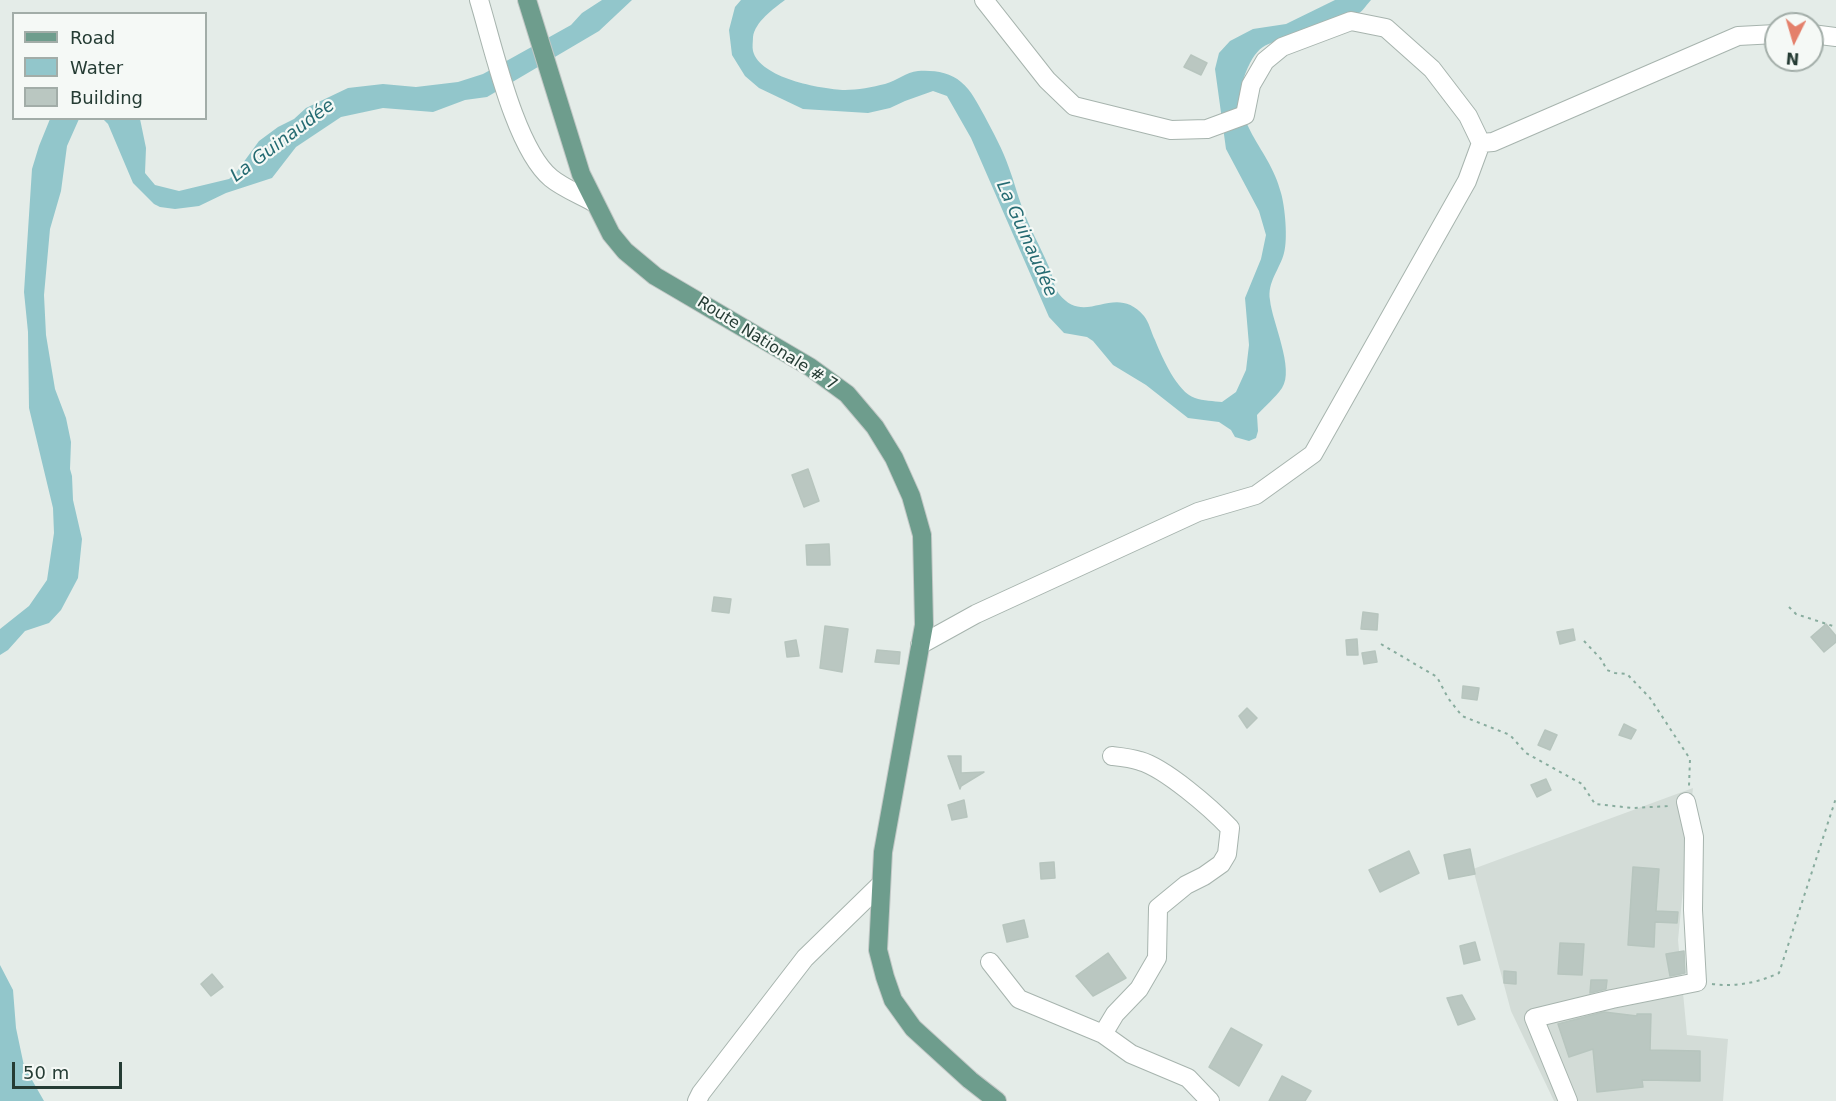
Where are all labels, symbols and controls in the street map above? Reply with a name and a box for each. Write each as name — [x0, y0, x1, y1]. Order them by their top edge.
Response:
legend — [12, 12, 207, 120]
north arrow — [1764, 12, 1824, 72]
text: Road — [70, 27, 115, 48]
text: N — [1785, 48, 1800, 68]
text: Water — [70, 57, 123, 78]
text: Building — [70, 87, 143, 108]
water label: La Guinaudée — [227, 95, 339, 187]
water label: La Guinaudée — [991, 178, 1061, 300]
street label: Route Nationale # 7 — [693, 293, 841, 395]
scale bar — [15, 1050, 124, 1088]
text: 50 m — [23, 1062, 69, 1083]

